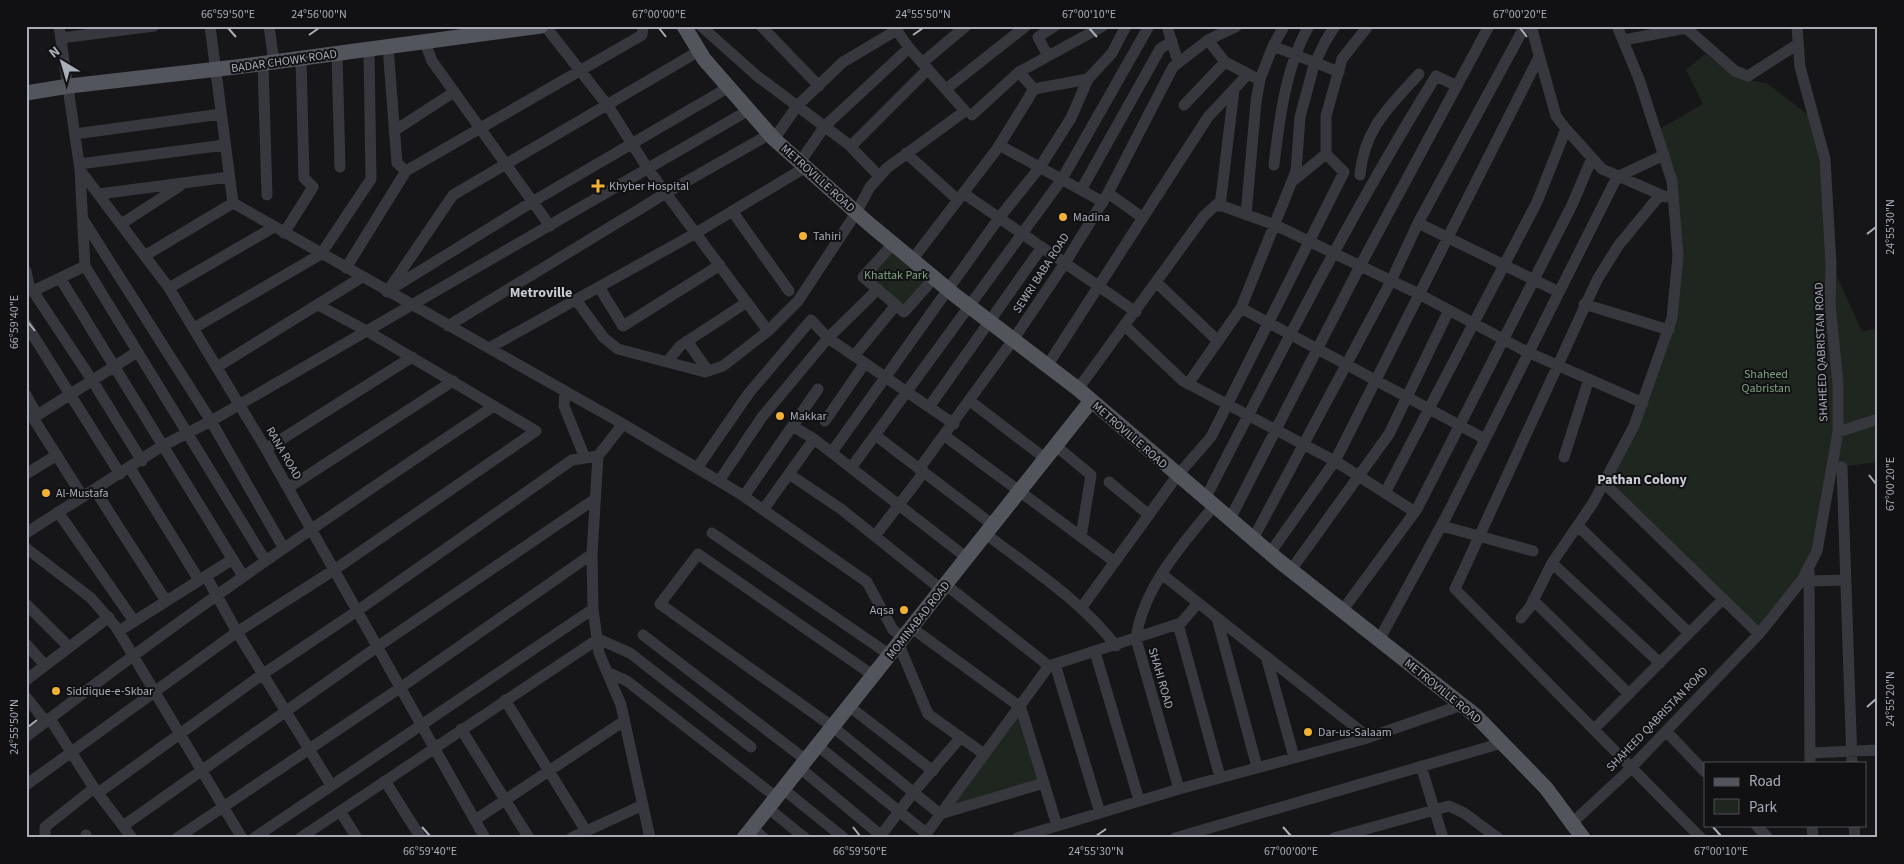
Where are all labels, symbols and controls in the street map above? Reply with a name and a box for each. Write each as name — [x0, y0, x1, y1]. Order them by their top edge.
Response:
text: 66°59'50"E — [201, 6, 255, 23]
text: 24°56'00"N — [291, 6, 347, 23]
text: 67°00'00"E — [632, 6, 686, 23]
text: 24°55'50"N — [895, 6, 951, 23]
text: 67°00'10"E — [1062, 6, 1116, 23]
text: 67°00'20"E — [1493, 6, 1547, 23]
north arrow — [38, 38, 88, 88]
text: N — [45, 42, 64, 63]
street label: BADAR CHOWK ROAD — [230, 46, 338, 77]
street label: METROVILLE ROAD — [777, 140, 858, 216]
place label: Khyber Hospital — [609, 178, 689, 195]
marker: Khyber Hospital — [591, 179, 605, 193]
text: 24°55'30"N — [1882, 199, 1899, 255]
place label: Madina — [1073, 209, 1110, 226]
marker: Madina — [1057, 211, 1069, 223]
place label: Tahiri — [813, 228, 841, 245]
marker: Tahiri — [797, 230, 809, 242]
street label: SEWRI BABA ROAD — [1009, 230, 1074, 317]
park label: Khattak Park — [864, 267, 928, 284]
street label: SHAHEED QABRISTAN ROAD — [1811, 282, 1832, 422]
district label: Metroville — [510, 283, 572, 303]
text: 66°59'40"E — [6, 295, 23, 349]
park label: Shaheed Qabristan — [1742, 366, 1790, 397]
street label: METROVILLE ROAD — [1088, 398, 1171, 473]
place label: Makkar — [790, 408, 828, 425]
marker: Makkar — [774, 410, 786, 422]
street label: RANA ROAD — [262, 424, 306, 483]
text: 67°00'20"E — [1882, 457, 1899, 511]
district label: Pathan Colony — [1597, 470, 1687, 490]
place label: Al-Mustafa — [56, 485, 109, 502]
marker: Al-Mustafa — [40, 487, 52, 499]
street label: MOMINABAD ROAD — [883, 578, 954, 663]
place label: Aqsa — [870, 602, 894, 619]
marker: Aqsa — [898, 604, 910, 616]
street label: SHAHI ROAD — [1144, 646, 1177, 711]
street label: METROVILLE ROAD — [1401, 655, 1485, 728]
street label: SHAHEED QABRISTAN ROAD — [1603, 663, 1712, 776]
text: 24°55'20"N — [1882, 671, 1899, 727]
place label: Siddique-e-Skbar — [66, 683, 154, 700]
marker: Siddique-e-Skbar — [50, 685, 62, 697]
text: 24°55'50"N — [6, 699, 23, 755]
place label: Dar-us-Salaam — [1318, 724, 1392, 741]
marker: Dar-us-Salaam — [1302, 726, 1314, 738]
legend — [1704, 762, 1866, 826]
text: Road — [1749, 771, 1781, 792]
text: Park — [1749, 797, 1778, 818]
text: 66°59'40"E — [403, 843, 457, 860]
text: 66°59'50"E — [833, 843, 887, 860]
text: 24°55'30"N — [1068, 843, 1124, 860]
text: 67°00'00"E — [1264, 843, 1318, 860]
text: 67°00'10"E — [1694, 843, 1748, 860]

